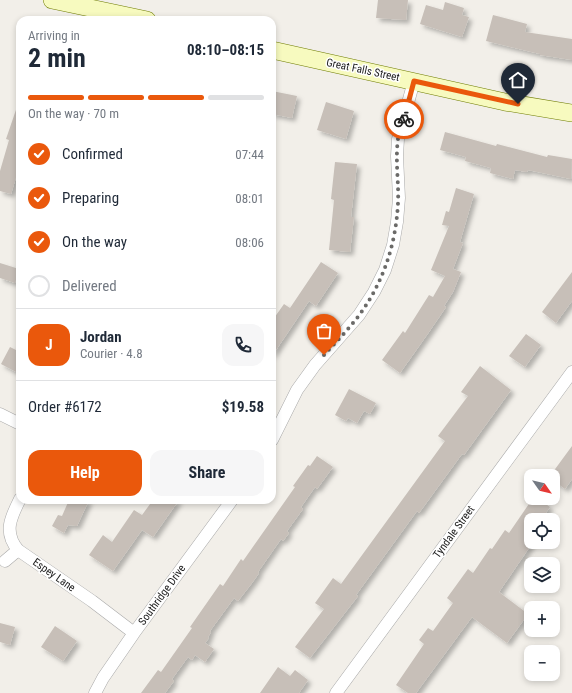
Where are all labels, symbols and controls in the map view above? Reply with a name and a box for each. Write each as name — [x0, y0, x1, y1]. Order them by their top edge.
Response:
text: Arriving in — [28, 28, 80, 43]
text: 08:10–08:15 — [187, 41, 264, 59]
text: 2 min — [28, 43, 86, 73]
street label: Great Falls Street — [325, 56, 401, 84]
pin — [501, 63, 535, 104]
icon: home — [507, 69, 529, 91]
courier — [384, 99, 424, 139]
text: On the way · 70 m — [28, 106, 119, 121]
icon: bike — [393, 108, 415, 130]
icon: check — [28, 143, 50, 165]
text: Confirmed — [62, 145, 123, 163]
text: 07:44 — [235, 147, 264, 162]
icon: check — [28, 187, 50, 209]
text: Preparing — [62, 189, 119, 207]
text: 08:01 — [235, 191, 264, 206]
icon: check — [28, 231, 50, 253]
text: On the way — [62, 233, 127, 251]
text: 08:06 — [235, 235, 264, 250]
text: Delivered — [62, 277, 117, 295]
pin — [307, 314, 341, 355]
icon: bag — [313, 320, 335, 342]
button: phone — [222, 324, 264, 366]
text: Jordan — [80, 328, 122, 346]
text: J — [45, 336, 53, 354]
text: Courier · 4.8 — [80, 346, 143, 361]
text: Order #6172 — [28, 398, 102, 416]
text: $19.58 — [222, 398, 264, 416]
button: Help — [28, 450, 142, 496]
button: Share — [150, 450, 264, 496]
north arrow — [524, 469, 560, 505]
map controls — [524, 469, 560, 681]
street label: Tyndale Street — [431, 503, 477, 561]
button: locate — [524, 513, 560, 549]
street label: Espey Lane — [30, 556, 78, 594]
button: layers — [524, 557, 560, 593]
street label: Southridge Drive — [136, 562, 188, 628]
button: + — [524, 601, 560, 637]
button: − — [524, 645, 560, 681]

